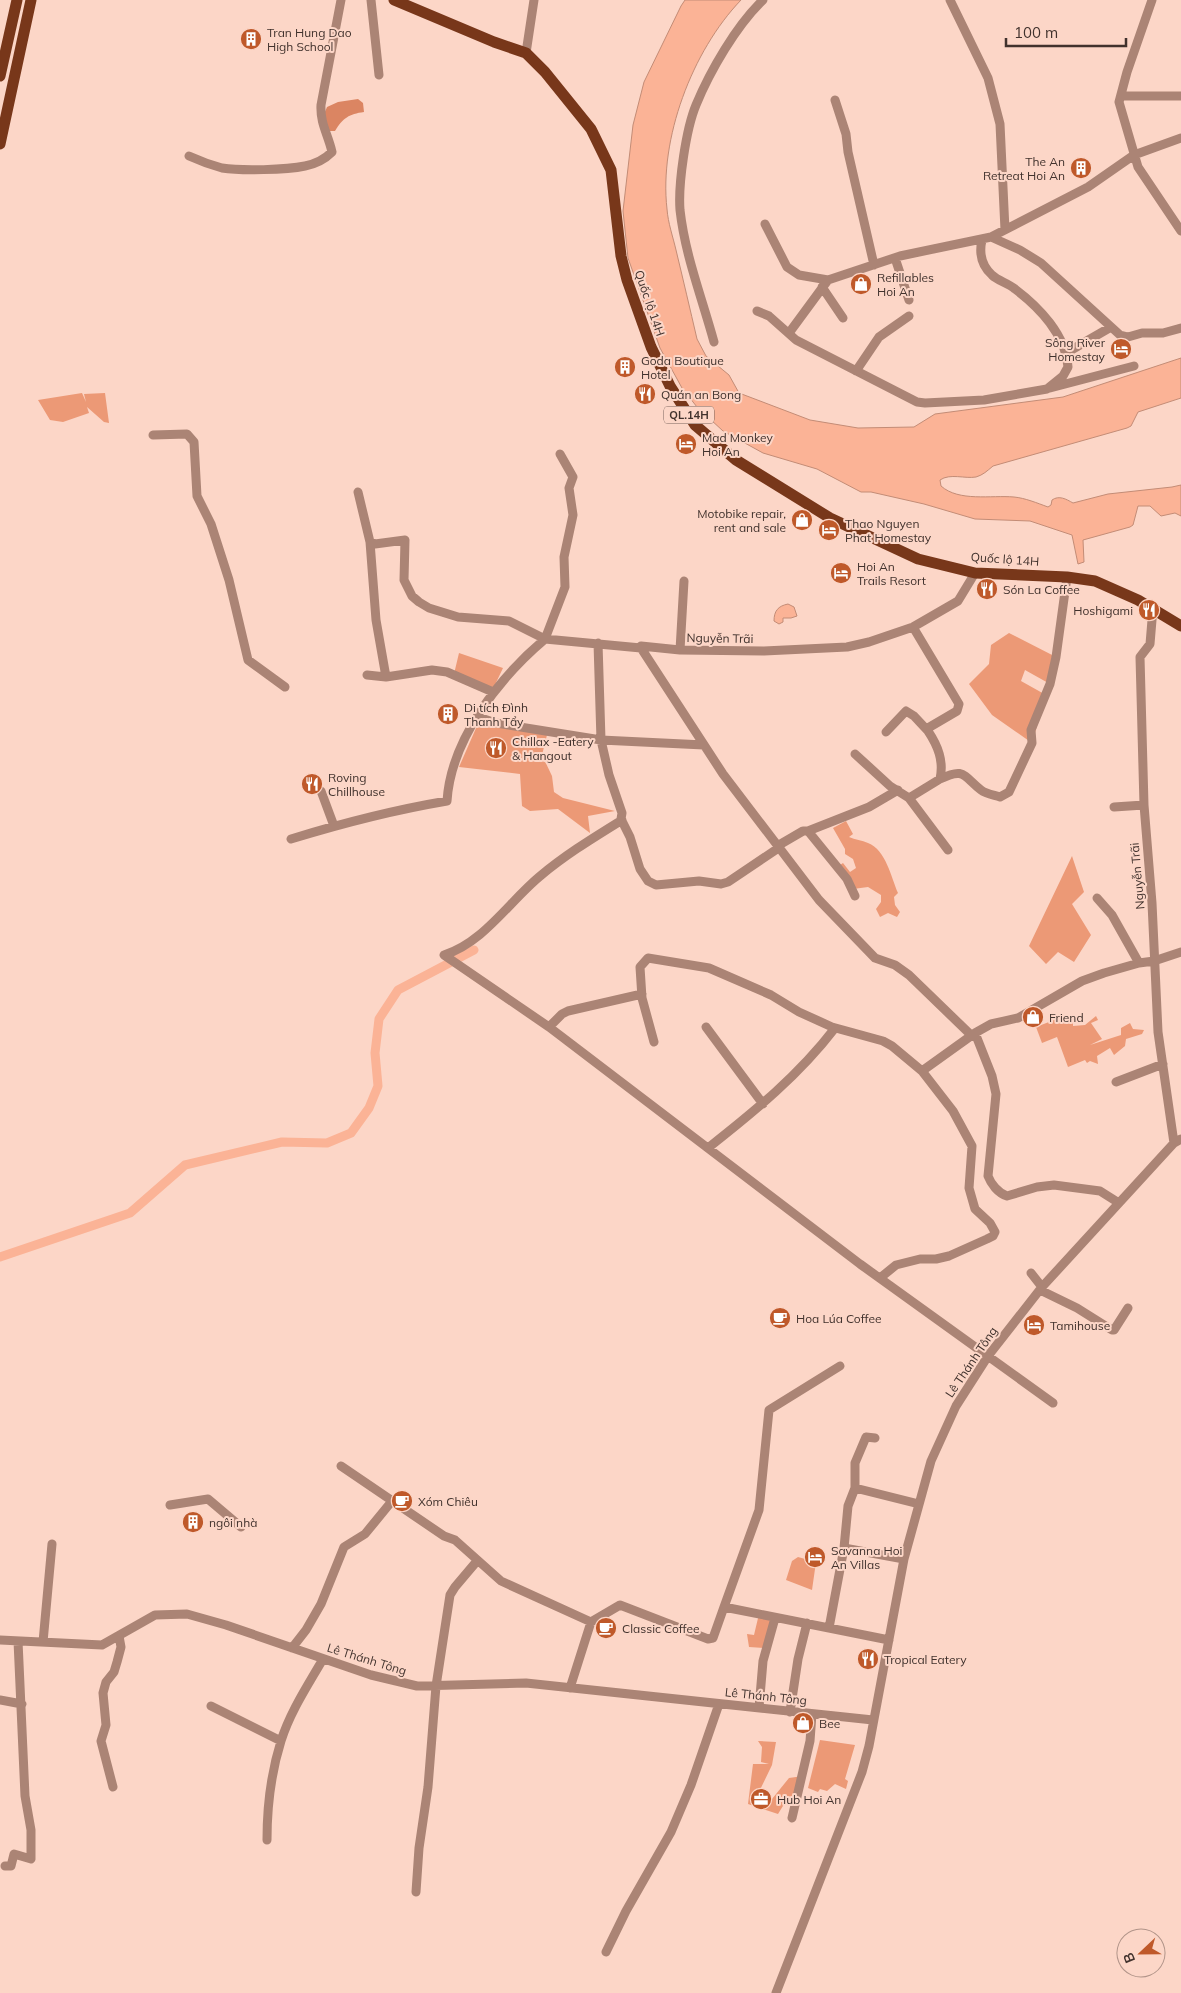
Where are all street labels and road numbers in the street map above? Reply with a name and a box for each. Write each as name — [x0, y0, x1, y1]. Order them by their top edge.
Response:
street label: Quốc lộ 14H — [632, 268, 668, 338]
road number: QL.14H — [664, 406, 714, 424]
street label: Quốc lộ 14H — [970, 549, 1040, 569]
street label: Nguyễn Trãi — [686, 630, 754, 646]
street label: Nguyễn Trãi — [1127, 842, 1147, 910]
street label: Lê Thánh Tông — [942, 1324, 1000, 1400]
street label: Lê Thánh Tông — [325, 1640, 409, 1678]
street label: Lê Thánh Tông — [724, 1684, 808, 1708]

